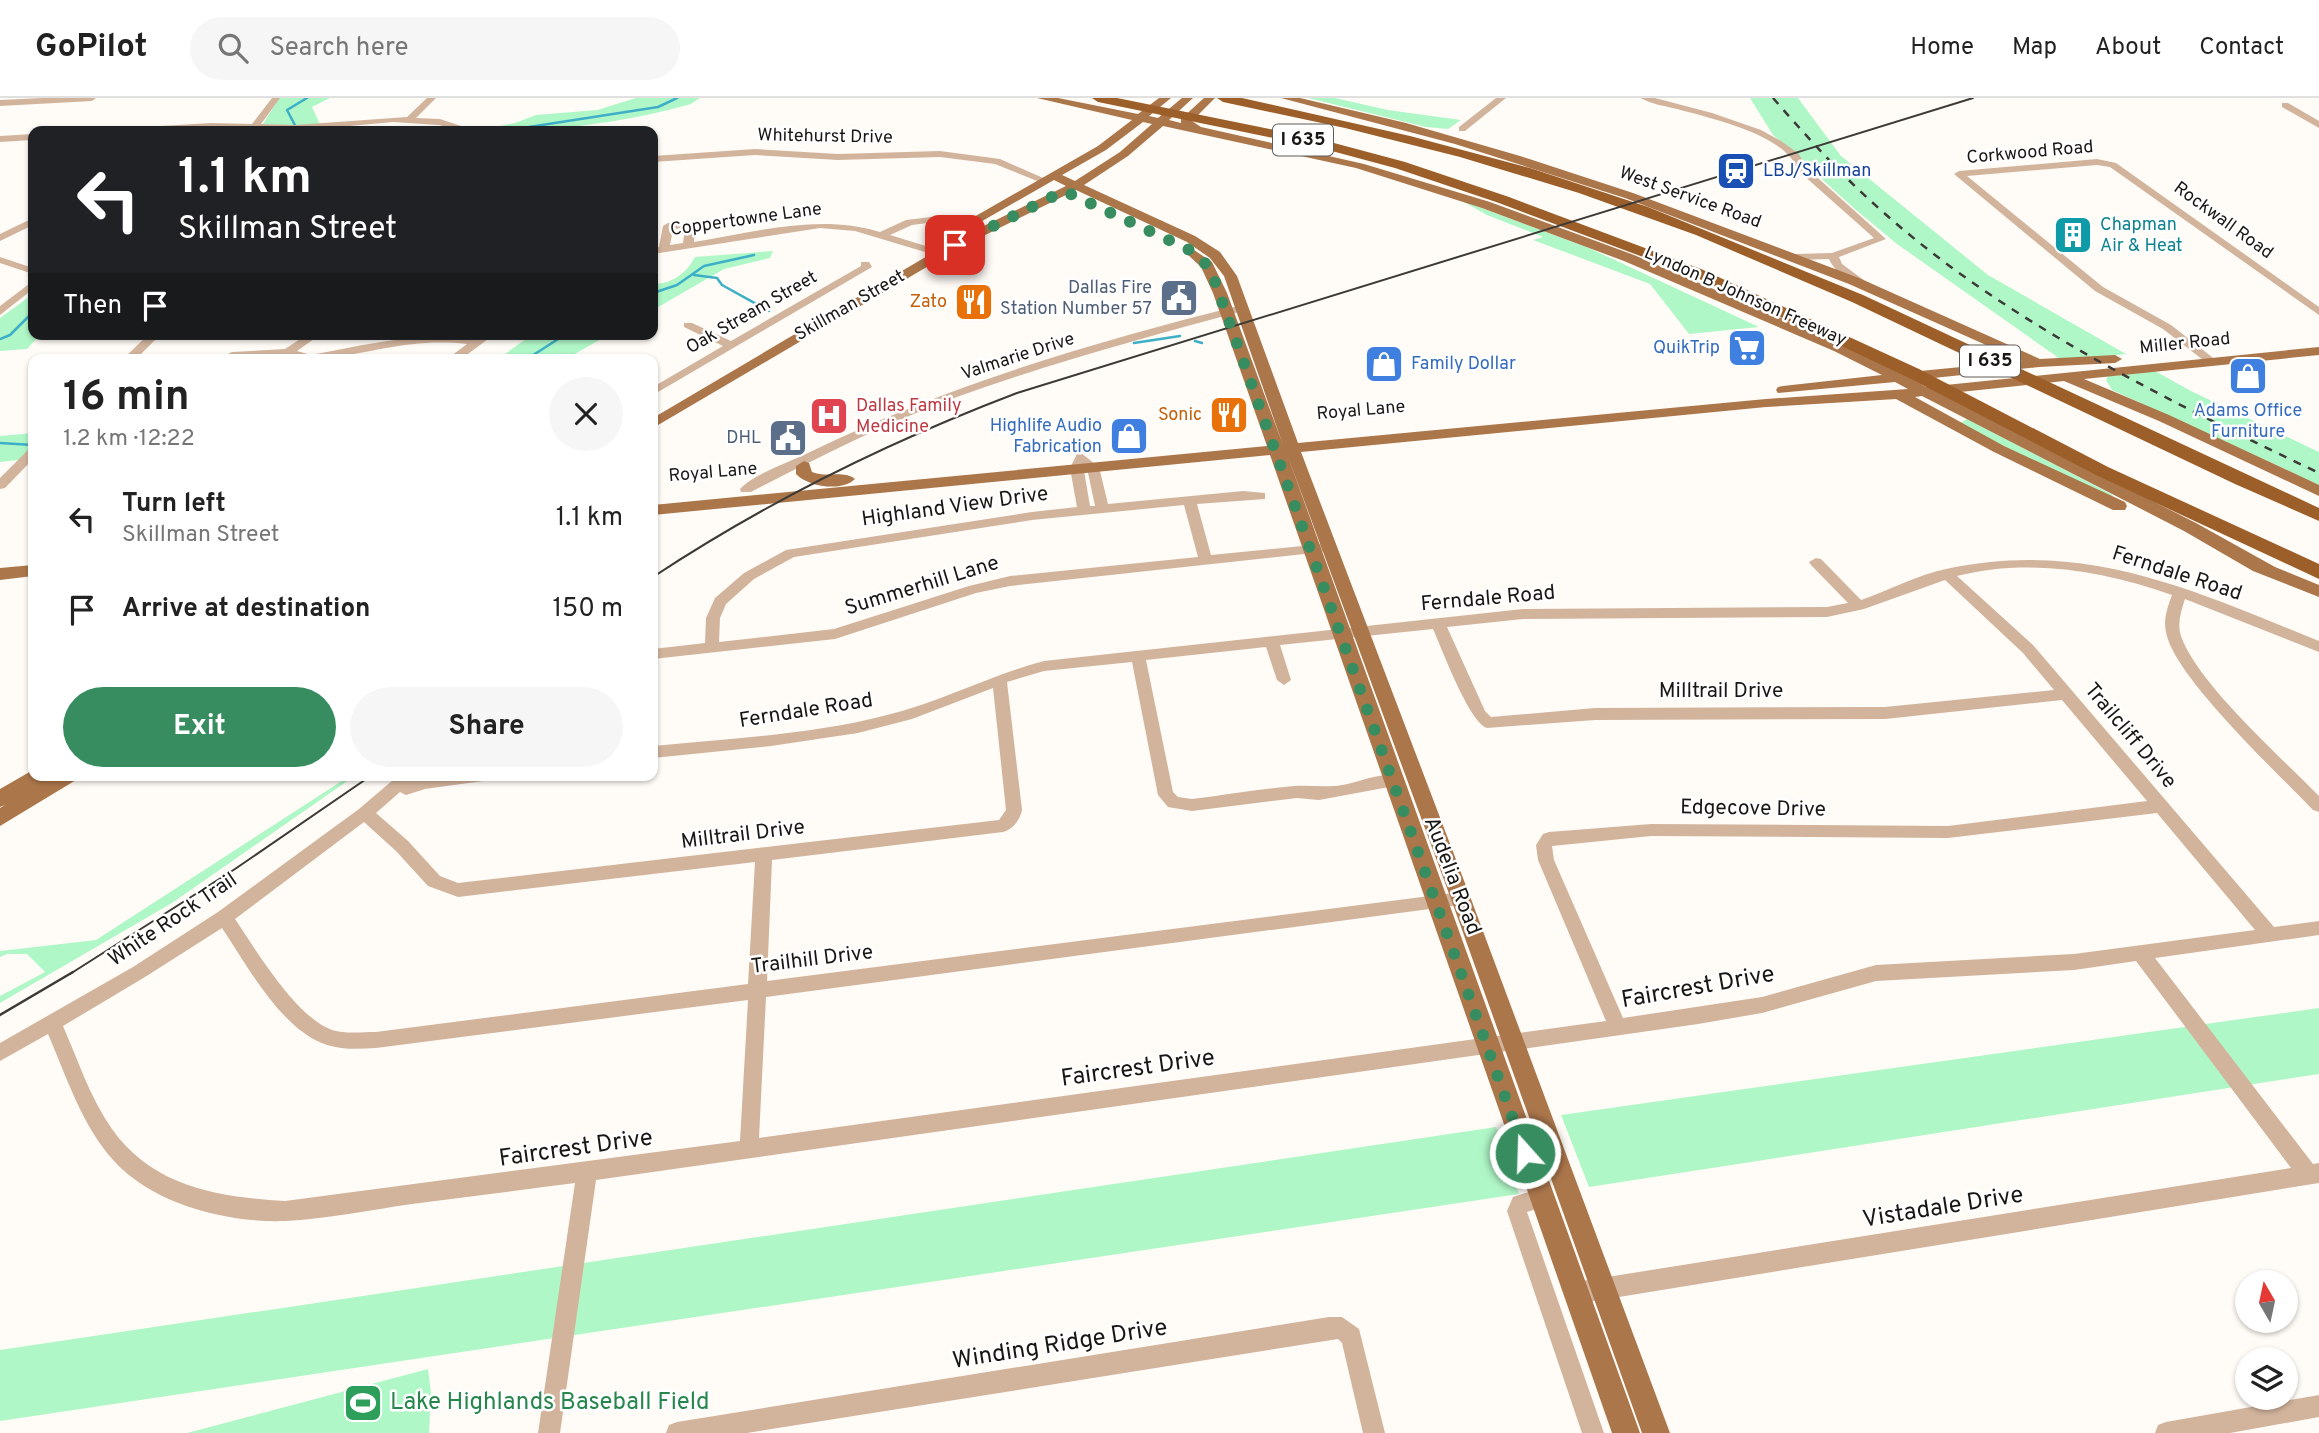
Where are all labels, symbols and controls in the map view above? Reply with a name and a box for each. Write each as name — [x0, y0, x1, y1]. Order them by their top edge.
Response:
search box — [190, 17, 680, 80]
text: GoPilot — [35, 27, 148, 69]
icon: search — [214, 29, 252, 67]
text: Search here — [270, 32, 408, 65]
text: Home — [1910, 33, 1974, 63]
text: Map — [2012, 33, 2057, 63]
text: About — [2095, 33, 2161, 63]
text: Contact — [2199, 33, 2284, 63]
street label: Whitehurst Drive — [757, 124, 893, 150]
road number: I 635 — [1273, 124, 1333, 156]
street label: Corkwood Road — [1966, 136, 2094, 170]
text: 1.1 km — [178, 149, 312, 211]
station icon: LBJ/Skillman — [1715, 150, 1757, 192]
icon: left — [63, 154, 154, 245]
place label: LBJ/Skillman — [1763, 160, 1871, 183]
street label: West Service Road — [1616, 162, 1764, 234]
street label: Rockwall Road — [2169, 177, 2277, 265]
street label: Coppertowne Lane — [669, 198, 823, 242]
text: Skillman Street — [178, 210, 397, 250]
building icon: Chapman Air & Heat — [2052, 214, 2094, 256]
place label: Chapman Air & Heat — [2100, 214, 2183, 258]
pin — [925, 215, 985, 275]
icon: arrive — [936, 226, 974, 264]
street label: Lyndon B Johnson Freeway — [1640, 242, 1850, 352]
street label: Skillman Street — [791, 265, 909, 347]
street label: Oak Stream Street — [682, 266, 822, 360]
place label: Dallas Fire Station Number 57 — [1000, 277, 1152, 321]
public building icon: Dallas Fire Station Number 57 — [1158, 277, 1200, 319]
restaurant icon: Zato — [953, 281, 995, 323]
icon: arrive — [136, 287, 174, 325]
text: Then — [63, 290, 122, 323]
place label: Zato — [909, 291, 947, 314]
supermarket icon: QuikTrip — [1726, 327, 1768, 369]
street label: Valmarie Drive — [958, 328, 1078, 386]
street label: Miller Road — [2138, 328, 2232, 360]
place label: QuikTrip — [1653, 337, 1720, 360]
shop icon: Family Dollar — [1363, 343, 1405, 385]
road number: I 635 — [1960, 345, 2020, 376]
place label: Family Dollar — [1411, 353, 1516, 376]
shop icon: Adams Office Furniture — [2227, 355, 2269, 397]
text: 16 min — [63, 372, 190, 425]
button: close — [549, 377, 623, 451]
restaurant icon: Sonic — [1208, 394, 1250, 436]
hospital icon: Dallas Family Medicine — [808, 395, 850, 437]
place label: Dallas Family Medicine — [856, 395, 961, 439]
street label: Royal Lane — [1316, 396, 1406, 426]
place label: Adams Office Furniture — [2194, 400, 2302, 444]
place label: Sonic — [1158, 404, 1202, 427]
place label: Highlife Audio Fabrication — [990, 415, 1102, 459]
shop icon: Highlife Audio Fabrication — [1108, 415, 1150, 457]
public building icon: DHL — [767, 417, 809, 459]
text: 1.2 km · 12:22 — [63, 425, 195, 454]
place label: DHL — [726, 427, 761, 450]
street label: Royal Lane — [668, 458, 758, 488]
street label: Highland View Drive — [860, 481, 1050, 533]
text: Turn left — [122, 488, 226, 521]
icon: left — [63, 500, 101, 538]
text: 1.1 km — [556, 502, 623, 535]
text: Skillman Street — [122, 521, 280, 550]
street label: Ferndale Road — [2109, 540, 2245, 608]
street label: Summerhill Lane — [842, 550, 1002, 622]
street label: Ferndale Road — [1420, 580, 1556, 618]
icon: arrive — [63, 591, 101, 629]
text: Arrive at destination — [122, 593, 370, 626]
text: 150 m — [552, 593, 623, 626]
street label: Trailcliff Drive — [2078, 677, 2182, 795]
street label: Milltrail Drive — [1659, 678, 1783, 705]
button: Exit — [63, 687, 336, 767]
button: Share — [350, 687, 623, 767]
street label: Ferndale Road — [737, 687, 875, 735]
street label: Edgecove Drive — [1680, 794, 1826, 824]
street label: Audelia Road — [1417, 813, 1487, 939]
street label: Milltrail Drive — [679, 814, 807, 856]
street label: White Rock Trail — [103, 867, 243, 973]
street label: Trailhill Drive — [749, 939, 875, 981]
street label: Faircrest Drive — [1619, 960, 1777, 1016]
street label: Faircrest Drive — [1059, 1043, 1217, 1095]
position arrow — [1488, 1116, 1562, 1190]
street label: Faircrest Drive — [497, 1123, 655, 1175]
street label: Vistadale Drive — [1860, 1180, 2026, 1236]
north arrow — [2235, 1270, 2298, 1334]
map controls — [2235, 1270, 2298, 1410]
street label: Winding Ridge Drive — [950, 1313, 1170, 1377]
button: layers — [2235, 1347, 2298, 1410]
sports icon: Lake Highlands Baseball Field — [342, 1382, 384, 1424]
place label: Lake Highlands Baseball Field — [390, 1388, 709, 1418]

